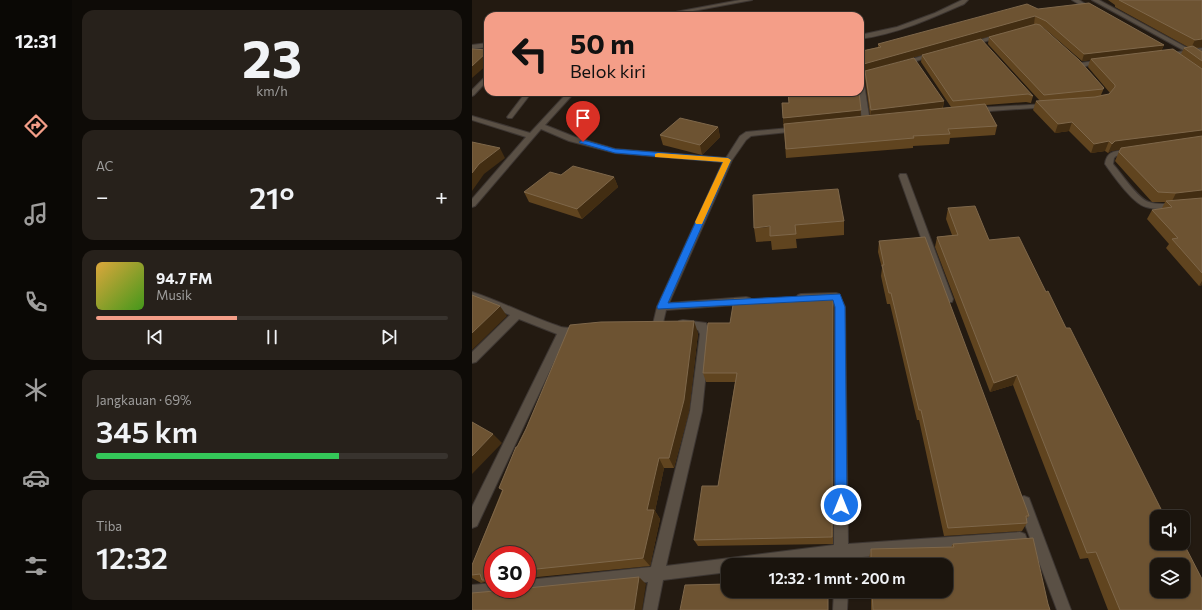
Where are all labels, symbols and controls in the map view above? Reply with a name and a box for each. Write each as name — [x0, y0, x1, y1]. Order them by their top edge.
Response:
text: 23 — [242, 25, 302, 89]
text: 50 m — [570, 26, 635, 60]
icon: left — [504, 28, 556, 80]
text: 12:31 — [15, 30, 57, 52]
text: Belok kiri — [570, 60, 646, 82]
text: km/h — [256, 83, 288, 99]
pin — [566, 101, 600, 142]
icon: arrive — [572, 107, 594, 129]
icon: directions — [22, 112, 50, 140]
text: AC — [96, 158, 114, 174]
text: 21° — [249, 178, 294, 215]
text: − — [96, 183, 109, 210]
text: + — [435, 183, 448, 210]
icon: music — [22, 200, 50, 228]
text: 94.7 FM — [156, 269, 212, 287]
text: Musik — [156, 287, 192, 303]
icon: phone — [22, 288, 50, 316]
icon: previous — [144, 326, 166, 348]
icon: pause — [261, 326, 283, 348]
icon: next — [378, 326, 400, 348]
icon: climate — [22, 376, 50, 404]
text: Jangkauan · 69% — [96, 392, 192, 408]
text: 345 km — [96, 412, 198, 449]
icon: car — [22, 464, 50, 492]
position arrow — [820, 484, 862, 526]
map controls — [1150, 510, 1190, 598]
button: sound — [1150, 510, 1190, 550]
text: Tiba — [96, 518, 122, 534]
text: 12:32 — [96, 538, 168, 575]
speed limit sign: 30 — [484, 546, 536, 598]
icon: filters — [22, 552, 50, 580]
button: layers — [1150, 558, 1190, 598]
text: 12:32 · 1 mnt · 200 m — [769, 569, 905, 587]

